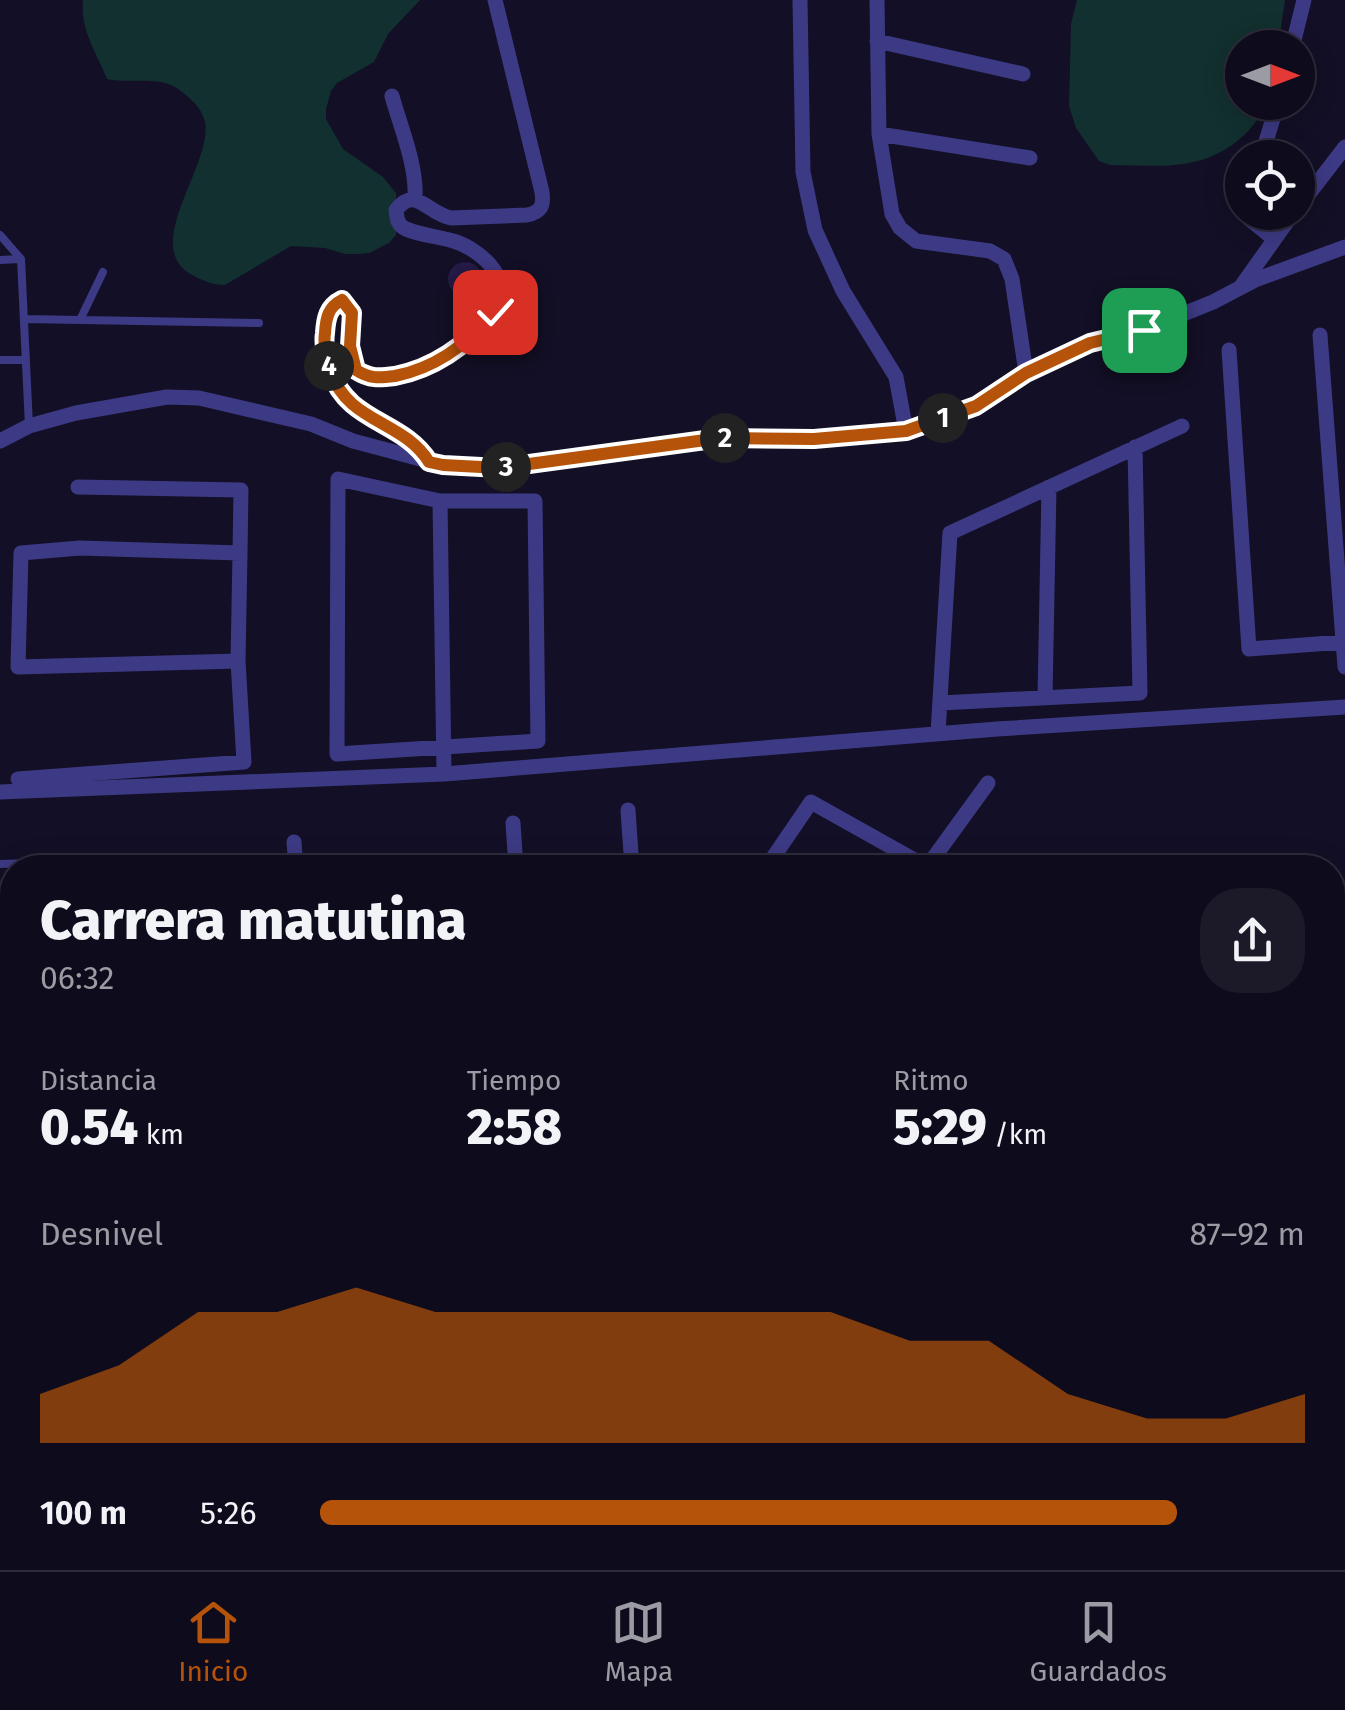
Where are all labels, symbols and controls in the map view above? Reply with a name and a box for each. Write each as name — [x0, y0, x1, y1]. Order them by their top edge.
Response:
north arrow — [1225, 30, 1315, 120]
map controls — [1225, 30, 1315, 230]
button: locate — [1225, 140, 1315, 230]
pin — [453, 270, 538, 355]
icon: check — [468, 285, 523, 340]
pin — [1102, 288, 1187, 373]
icon: arrive — [1117, 303, 1172, 358]
pin: 4 — [304, 341, 354, 391]
text: 4 — [321, 349, 337, 382]
pin: 1 — [918, 393, 968, 443]
text: 1 — [937, 401, 950, 434]
pin: 2 — [700, 413, 750, 463]
text: 2 — [718, 421, 732, 454]
pin: 3 — [481, 442, 531, 492]
text: 3 — [499, 450, 513, 483]
text: Carrera matutina — [40, 888, 467, 954]
button: share — [1200, 888, 1305, 993]
text: 06:32 — [40, 959, 114, 997]
text: Distancia — [40, 1064, 157, 1097]
text: Tiempo — [467, 1064, 561, 1097]
text: Ritmo — [893, 1064, 969, 1097]
text: 0.54 — [40, 1097, 138, 1157]
text: 2:58 — [467, 1097, 562, 1157]
text: 5:29 — [893, 1097, 987, 1157]
text: km — [138, 1118, 184, 1151]
text: /km — [987, 1118, 1047, 1151]
text: Desnivel — [40, 1215, 163, 1253]
text: 87–92 m — [1189, 1215, 1305, 1253]
text: 100 m — [40, 1494, 127, 1532]
text: 5:26 — [200, 1494, 257, 1532]
tab: Inicio — [178, 1595, 248, 1688]
tab: Mapa — [605, 1595, 673, 1688]
tab: Guardados — [1030, 1595, 1167, 1688]

